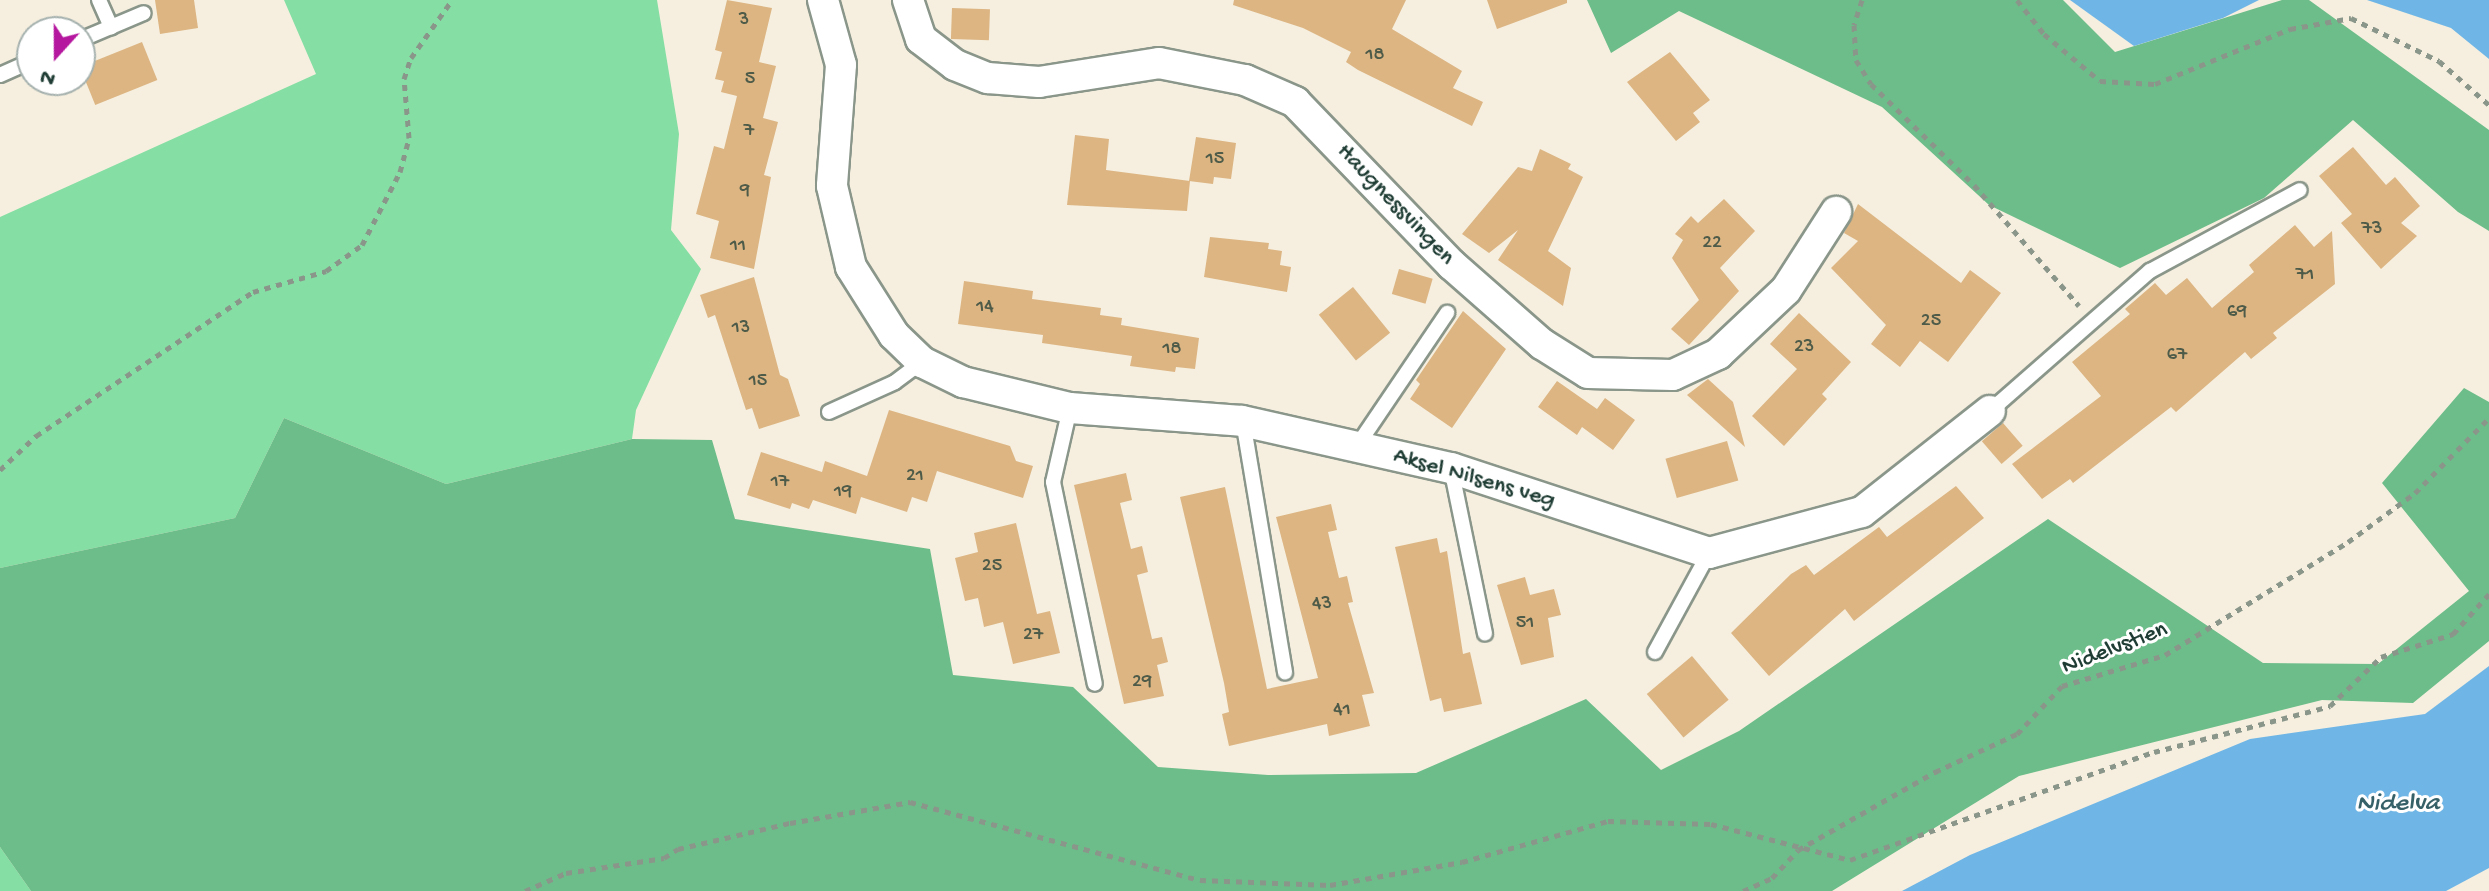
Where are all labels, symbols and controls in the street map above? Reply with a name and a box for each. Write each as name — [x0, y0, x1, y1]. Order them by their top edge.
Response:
house number: 3 — [739, 8, 749, 32]
north arrow — [16, 16, 96, 96]
house number: 18 — [1365, 43, 1385, 67]
text: N — [37, 62, 59, 91]
house number: 5 — [745, 67, 755, 91]
house number: 7 — [744, 119, 754, 143]
street label: Haugnessvingen — [1330, 138, 1460, 272]
house number: 15 — [1206, 147, 1224, 171]
house number: 9 — [740, 179, 750, 203]
house number: 73 — [2362, 217, 2382, 241]
house number: 22 — [1702, 231, 1722, 255]
house number: 11 — [730, 234, 746, 258]
house number: 71 — [2296, 263, 2314, 287]
house number: 14 — [976, 295, 994, 319]
house number: 69 — [2227, 300, 2247, 324]
house number: 25 — [1921, 309, 1941, 333]
house number: 13 — [732, 316, 750, 340]
house number: 23 — [1794, 335, 1814, 359]
house number: 18 — [1162, 337, 1182, 361]
house number: 67 — [2167, 343, 2187, 367]
house number: 15 — [749, 369, 767, 393]
street label: Aksel Nilsens veg — [1390, 442, 1558, 516]
house number: 21 — [906, 464, 924, 488]
house number: 17 — [771, 470, 789, 494]
house number: 19 — [834, 480, 852, 504]
house number: 25 — [982, 554, 1002, 578]
house number: 43 — [1312, 592, 1332, 616]
house number: 51 — [1516, 611, 1534, 635]
street label: Nidelvstien — [2058, 616, 2172, 682]
house number: 27 — [1023, 623, 1043, 647]
house number: 29 — [1132, 670, 1152, 694]
house number: 41 — [1333, 698, 1351, 722]
water label: Nidelva — [2357, 789, 2439, 821]

